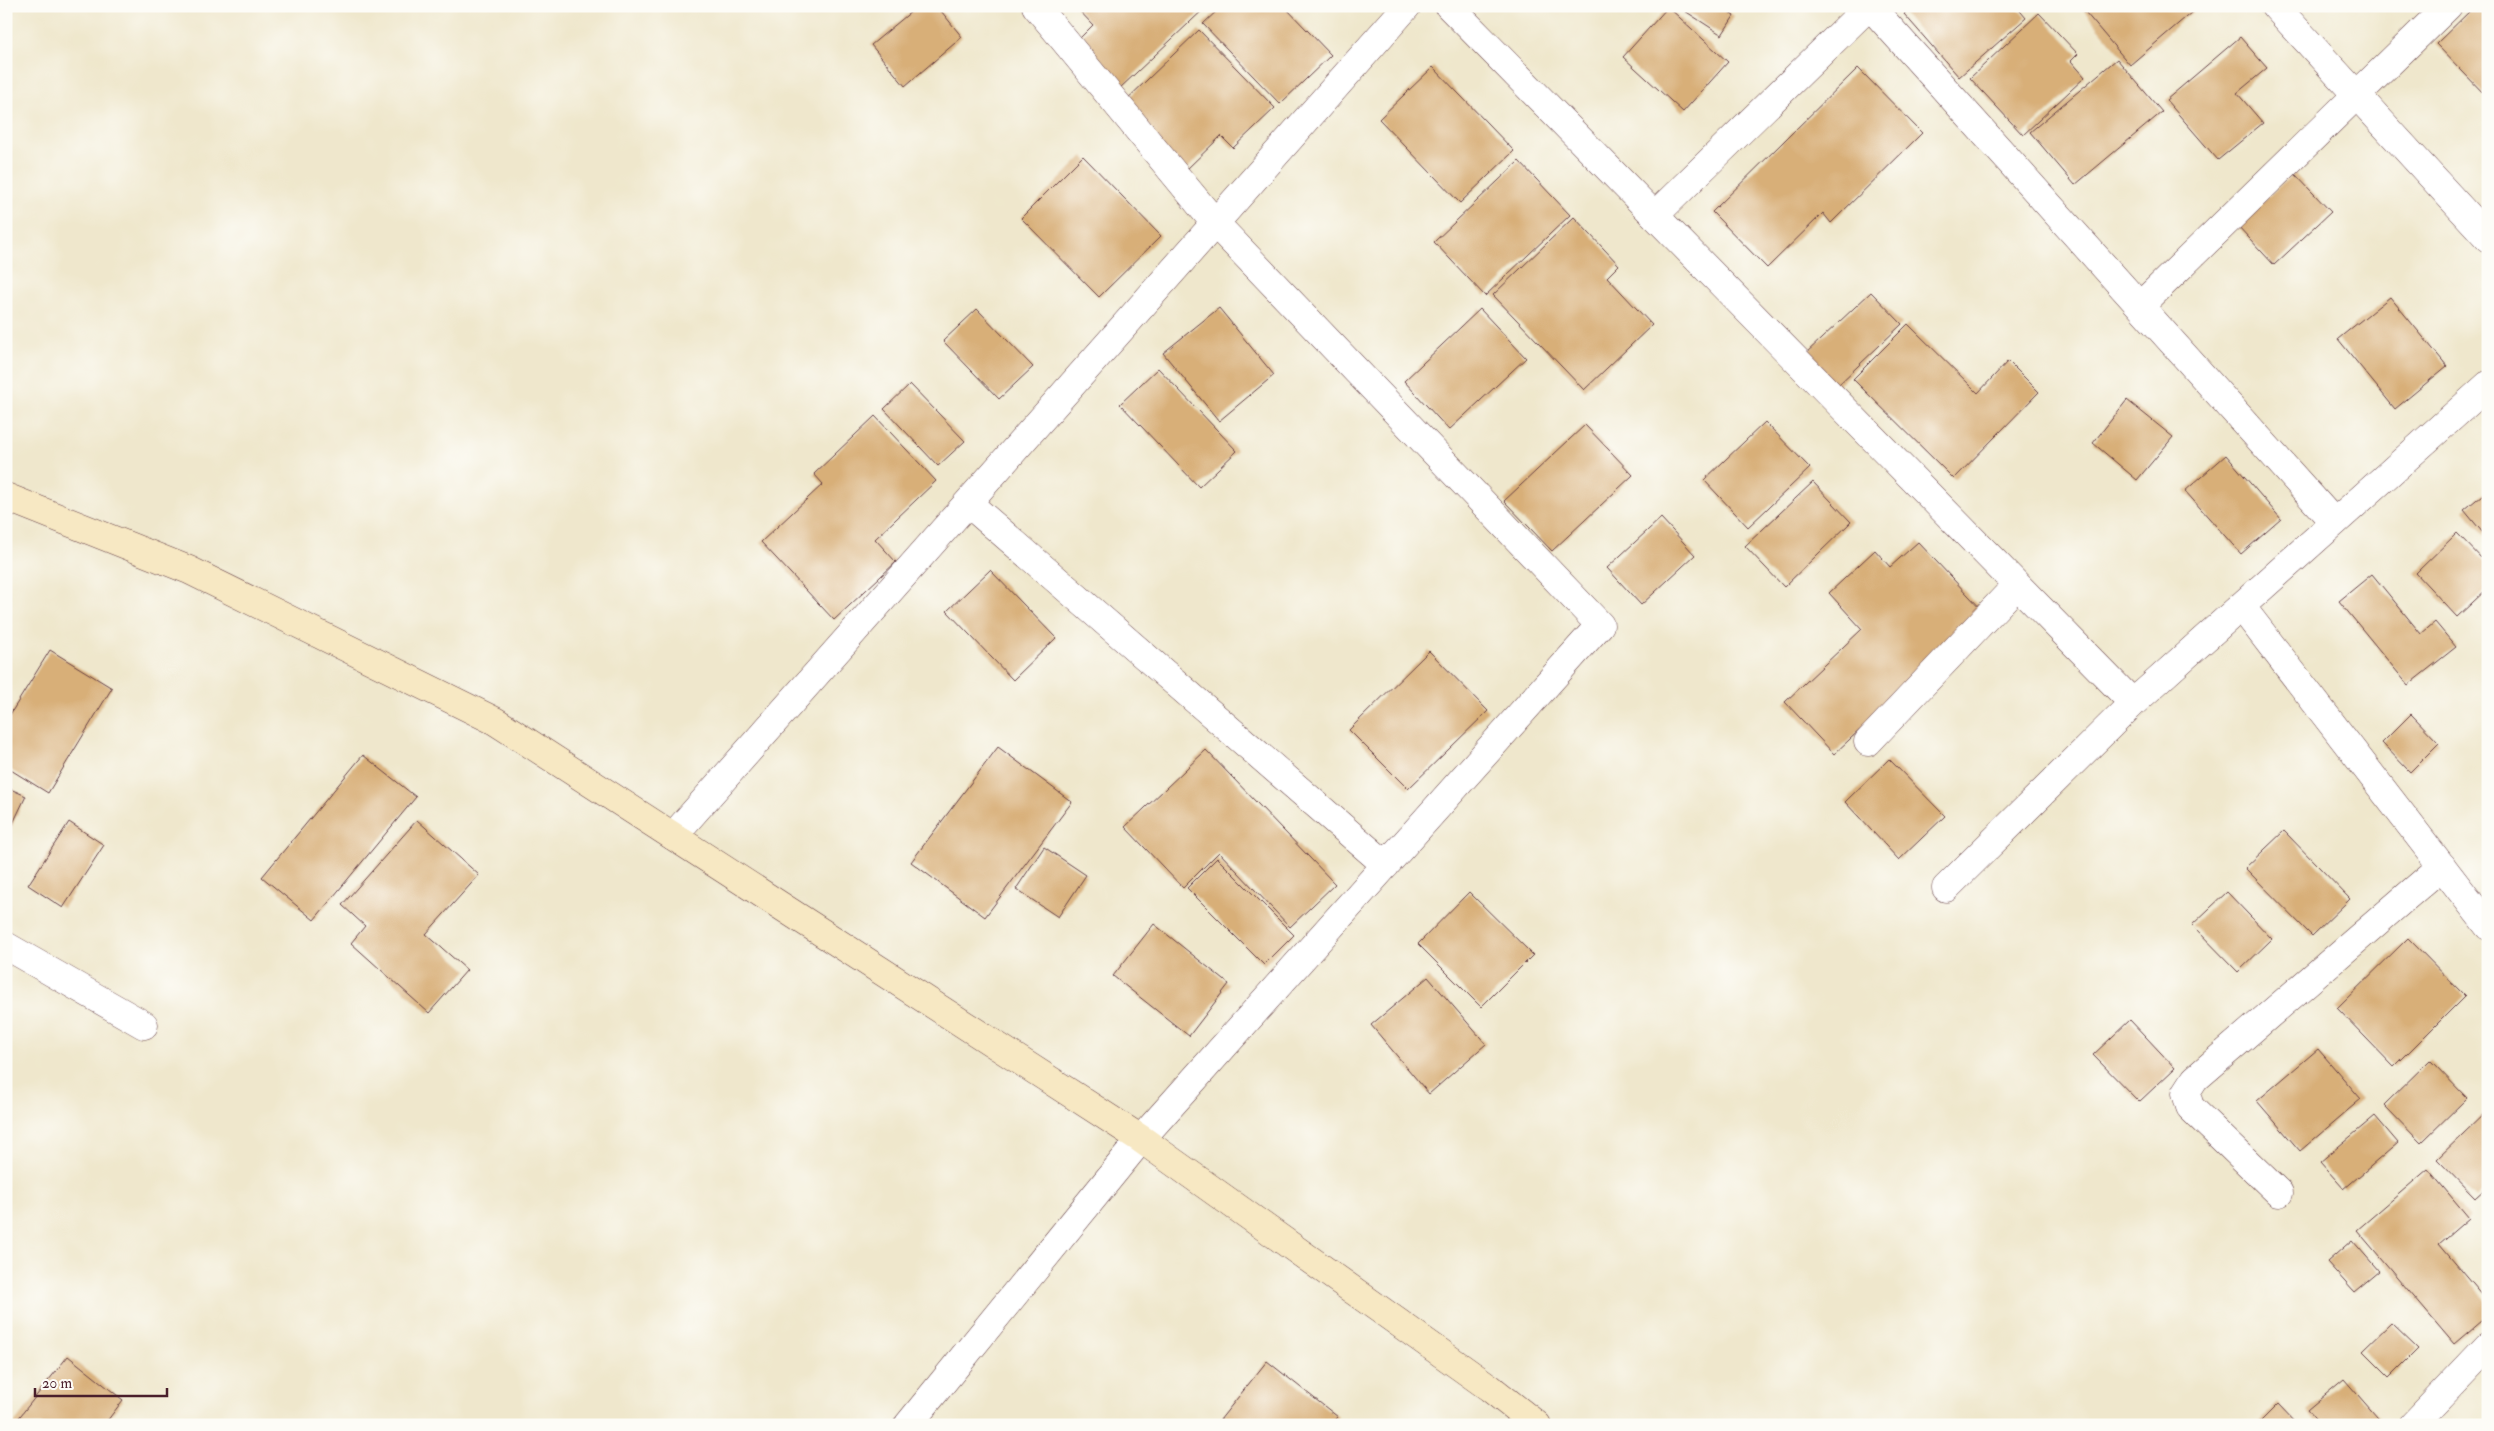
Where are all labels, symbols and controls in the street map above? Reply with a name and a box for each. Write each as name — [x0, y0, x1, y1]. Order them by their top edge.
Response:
scale bar — [35, 1366, 168, 1398]
text: 20 m — [42, 1374, 72, 1393]

